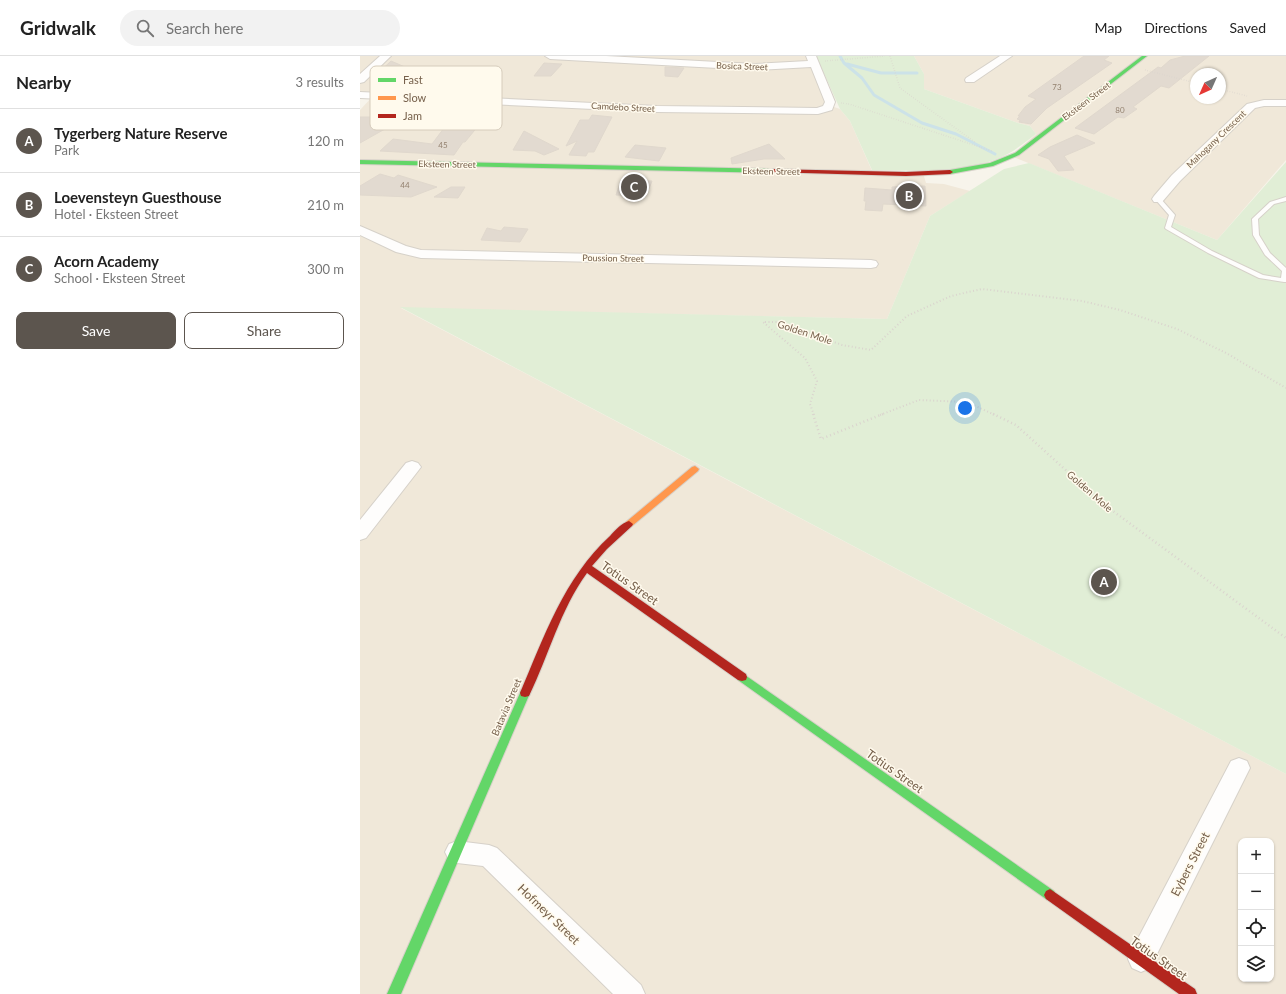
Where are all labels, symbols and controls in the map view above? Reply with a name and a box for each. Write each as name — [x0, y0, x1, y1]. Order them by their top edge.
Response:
search box — [120, 10, 400, 46]
text: Gridwalk — [20, 16, 96, 39]
icon: search — [134, 17, 156, 39]
text: Search here — [166, 19, 243, 37]
text: Map — [1095, 19, 1122, 36]
text: Directions — [1144, 19, 1207, 36]
text: Saved — [1229, 19, 1266, 36]
street label: Bosica Street — [716, 60, 769, 72]
legend — [370, 66, 502, 130]
north arrow — [1190, 68, 1226, 104]
text: Nearby — [16, 72, 71, 93]
text: Fast — [403, 73, 423, 86]
text: 3 results — [296, 74, 344, 90]
street label: Eksteen Street — [1060, 79, 1113, 123]
house number: 73 — [1052, 82, 1062, 92]
text: Slow — [403, 91, 427, 104]
street label: Camdebo Street — [591, 100, 656, 114]
house number: 80 — [1115, 105, 1125, 115]
street label: Mahogany Crescent — [1184, 107, 1249, 170]
text: Jam — [403, 109, 422, 122]
text: Tygerberg Nature Reserve — [54, 124, 227, 142]
text: A — [24, 133, 34, 149]
text: 120 m — [307, 133, 344, 149]
house number: 45 — [438, 140, 448, 150]
text: Park — [54, 142, 79, 158]
street label: Eksteen Street — [418, 158, 477, 170]
street label: Eksteen Street — [742, 165, 801, 177]
pin: C — [621, 172, 647, 202]
house number: 44 — [400, 180, 410, 190]
pin: B — [896, 181, 922, 211]
text: Loevensteyn Guesthouse — [54, 188, 221, 206]
text: B — [25, 197, 33, 213]
text: 210 m — [307, 197, 344, 213]
text: Hotel · Eksteen Street — [54, 206, 178, 222]
text: Acorn Academy — [54, 252, 159, 270]
street label: Poussion Street — [582, 252, 645, 264]
text: C — [25, 261, 33, 277]
text: 300 m — [307, 261, 344, 277]
text: School · Eksteen Street — [54, 270, 185, 286]
button: Save — [16, 312, 176, 349]
button: Share — [184, 312, 344, 349]
street label: Golden Mole — [776, 318, 834, 346]
your location — [955, 398, 975, 418]
street label: Golden Mole — [1065, 468, 1115, 514]
street label: Totius Street — [599, 558, 662, 609]
pin: A — [1091, 567, 1117, 597]
street label: Batavia Street — [489, 676, 524, 737]
street label: Totius Street — [864, 746, 927, 797]
street label: Eybers Street — [1167, 829, 1213, 899]
map controls — [1238, 838, 1274, 982]
button: + — [1238, 838, 1274, 874]
button: − — [1238, 874, 1274, 910]
street label: Hofmeyr Street — [515, 881, 584, 948]
button: locate — [1238, 910, 1274, 946]
street label: Totius Street — [1128, 933, 1191, 984]
button: layers — [1238, 946, 1274, 982]

